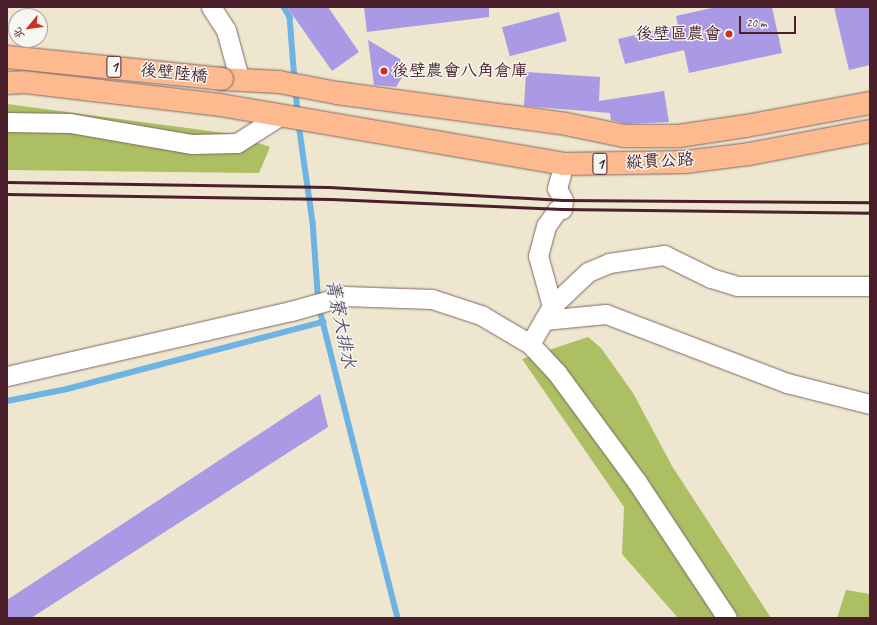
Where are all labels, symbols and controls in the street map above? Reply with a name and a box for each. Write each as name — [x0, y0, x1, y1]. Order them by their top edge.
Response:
north arrow — [8, 8, 48, 48]
scale bar — [741, 8, 798, 34]
text: 20 m — [746, 15, 766, 31]
place label: 後壁區農會 — [636, 24, 721, 44]
text: 北 — [10, 25, 27, 42]
marker: 後壁區農會 — [724, 29, 734, 39]
road number: 1 — [106, 53, 122, 81]
street label: 後壁陸橋 — [139, 59, 209, 87]
place label: 後壁農會八角倉庫 — [392, 61, 528, 81]
marker: 後壁農會八角倉庫 — [379, 66, 389, 76]
street label: 縱貫公路 — [626, 149, 694, 173]
road number: 1 — [592, 150, 608, 178]
water label: 菁寮大排水 — [322, 278, 360, 370]

